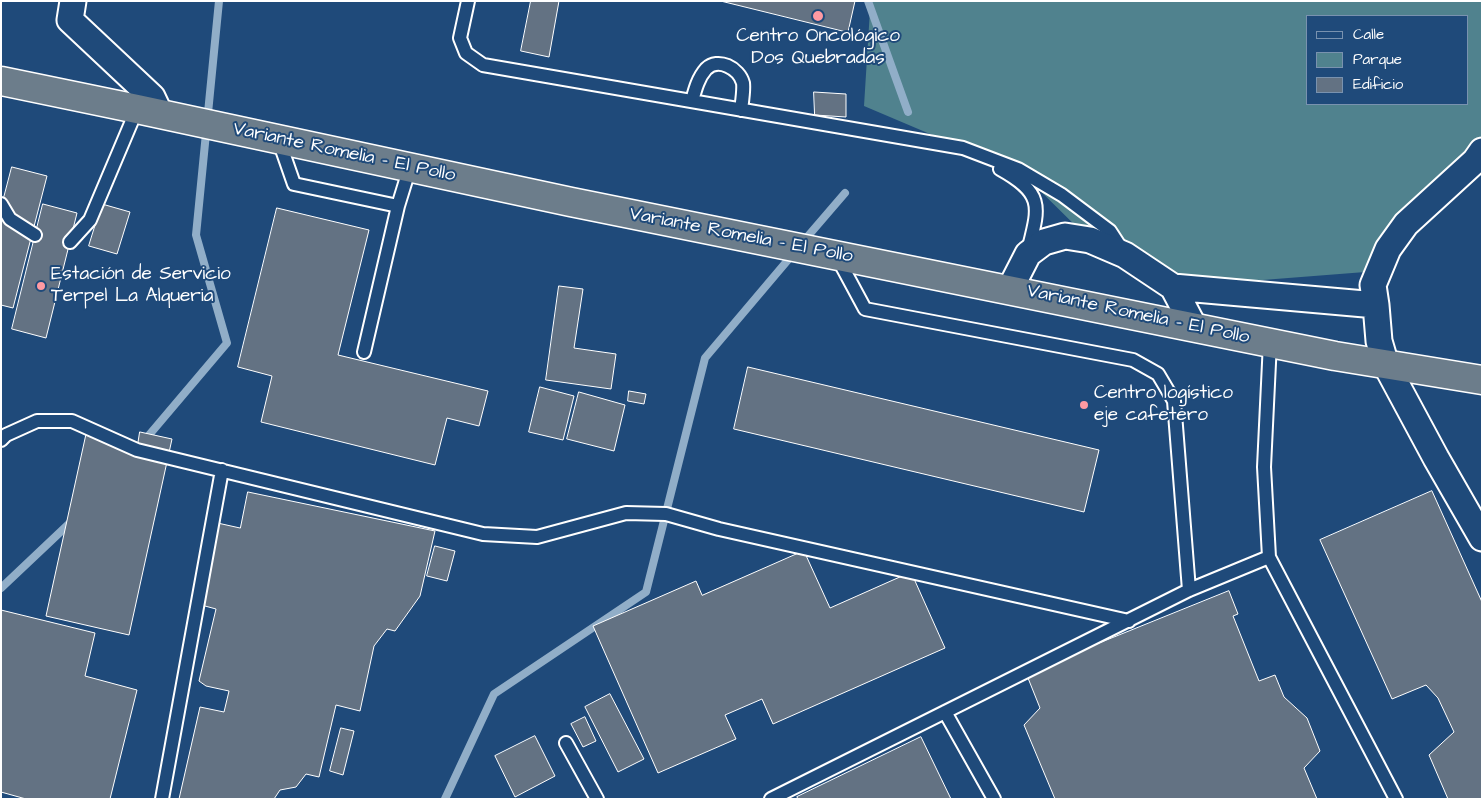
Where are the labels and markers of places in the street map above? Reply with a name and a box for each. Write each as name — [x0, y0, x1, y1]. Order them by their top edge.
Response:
marker: Centro Oncológico Dos Quebradas — [811, 9, 825, 23]
place label: Centro Oncológico Dos Quebradas — [736, 26, 900, 70]
place label: Estación de Servicio Terpel La Alqueria — [51, 264, 231, 308]
marker: Estación de Servicio Terpel La Alqueria — [35, 280, 47, 292]
place label: Centro logístico eje cafetero — [1094, 383, 1233, 427]
marker: Centro logístico eje cafetero — [1078, 399, 1090, 411]

